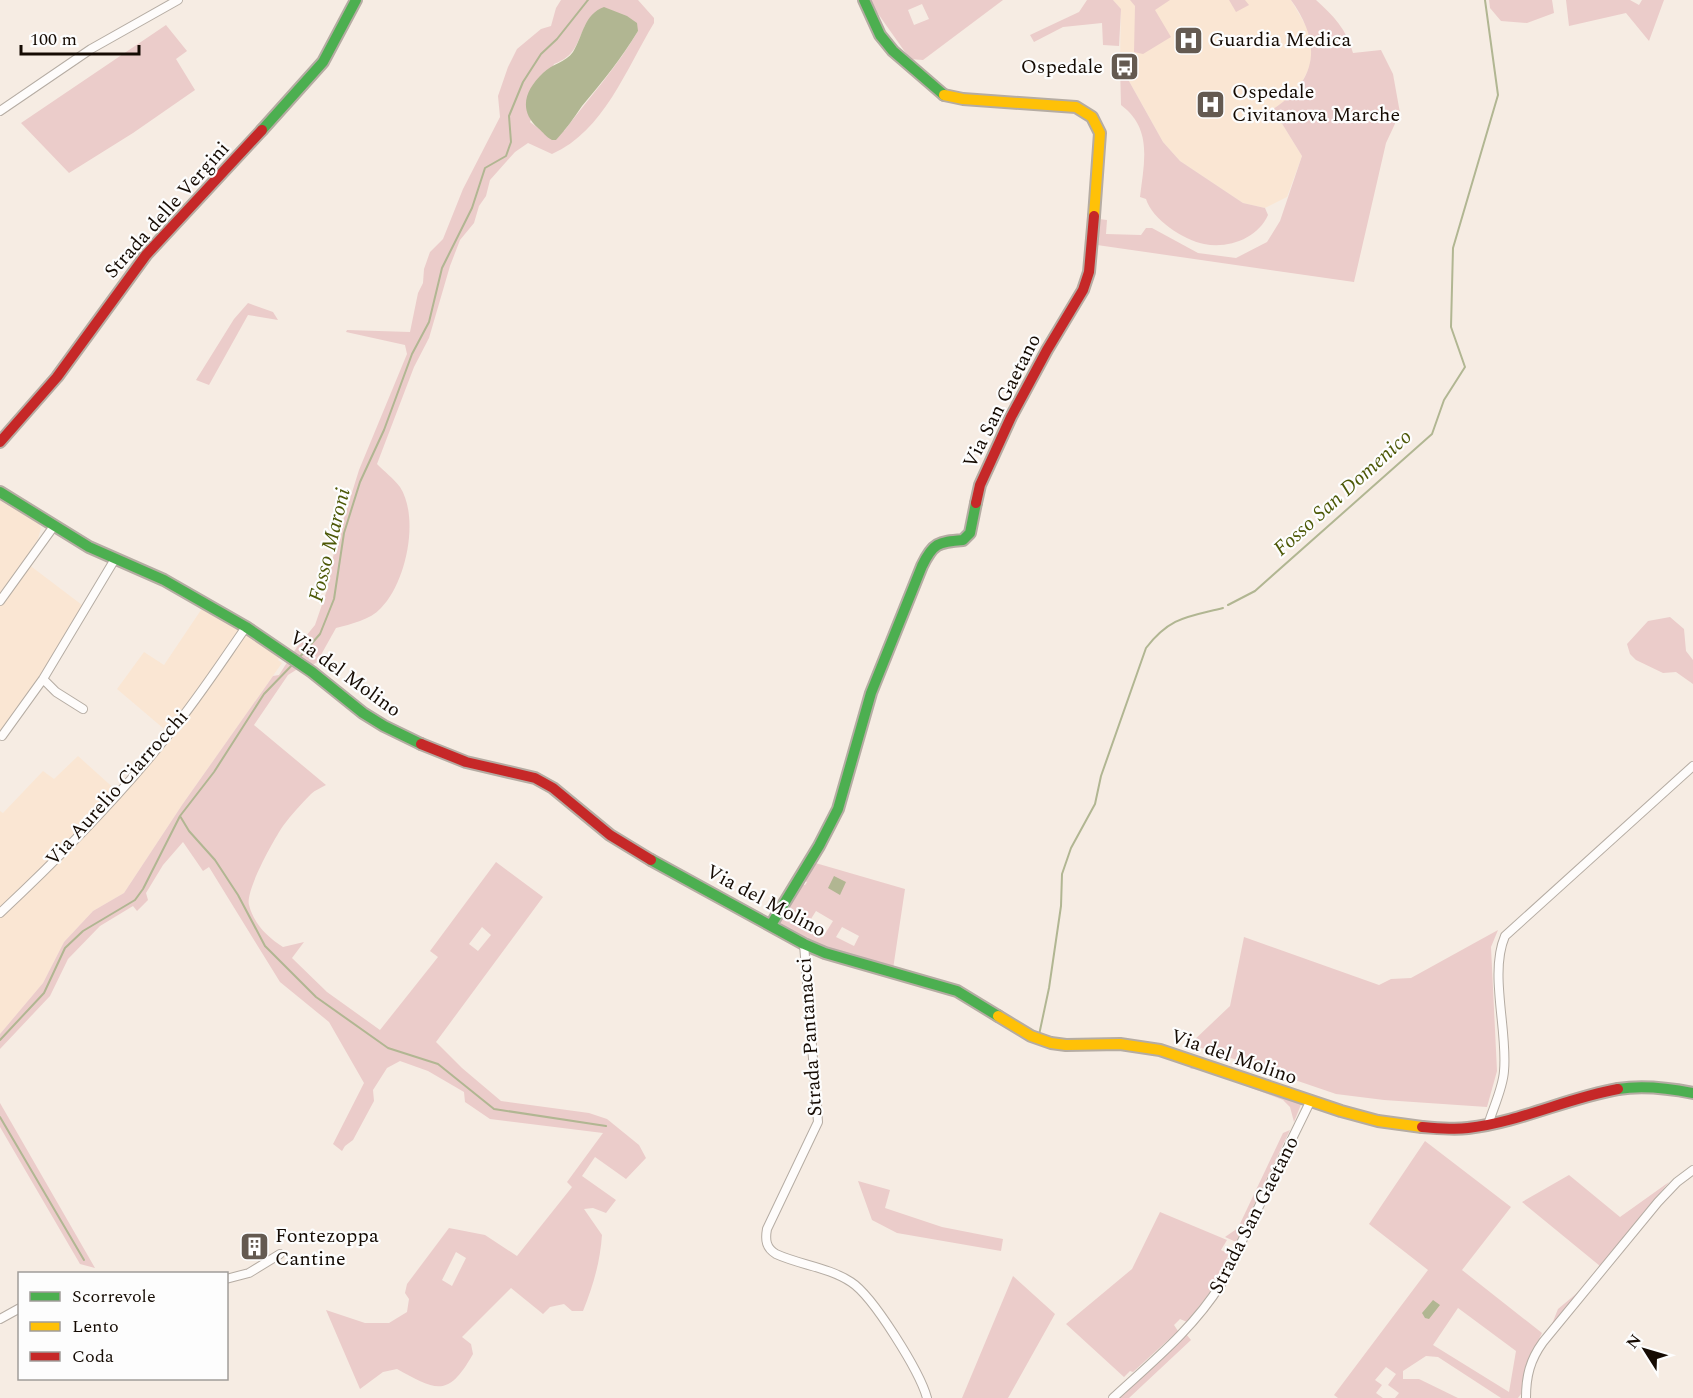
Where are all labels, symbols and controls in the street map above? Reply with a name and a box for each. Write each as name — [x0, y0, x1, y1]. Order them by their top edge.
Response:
scale bar — [21, 18, 140, 56]
hospital icon: Guardia Medica — [1172, 24, 1204, 56]
place label: Guardia Medica — [1209, 25, 1351, 55]
text: 100 m — [30, 26, 77, 53]
bus stop icon: Ospedale — [1108, 51, 1140, 83]
place label: Ospedale — [1021, 52, 1103, 82]
place label: Ospedale Civitanova Marche — [1232, 77, 1400, 130]
hospital icon: Ospedale Civitanova Marche — [1195, 88, 1227, 120]
street label: Strada delle Vergini — [97, 135, 237, 285]
street label: Via San Gaetano — [955, 329, 1049, 473]
water label: Fosso San Domenico — [1266, 422, 1420, 564]
water label: Fosso Maroni — [300, 485, 360, 605]
street label: Via del Molino — [283, 623, 407, 725]
street label: Via Aurelio Ciarrocchi — [38, 703, 196, 873]
street label: Via del Molino — [701, 857, 831, 945]
street label: Strada Pantanacci — [789, 956, 831, 1118]
street label: Via del Molino — [1167, 1021, 1301, 1093]
street label: Strada San Gaetano — [1201, 1131, 1307, 1299]
place label: Fontezoppa Cantine — [275, 1221, 379, 1274]
building icon: Fontezoppa Cantine — [238, 1231, 270, 1263]
legend — [18, 1272, 228, 1380]
text: Scorrevole — [72, 1283, 156, 1310]
text: Lento — [72, 1313, 119, 1340]
north arrow — [1615, 1320, 1675, 1380]
text: N — [1620, 1329, 1647, 1354]
text: Coda — [72, 1343, 114, 1370]

